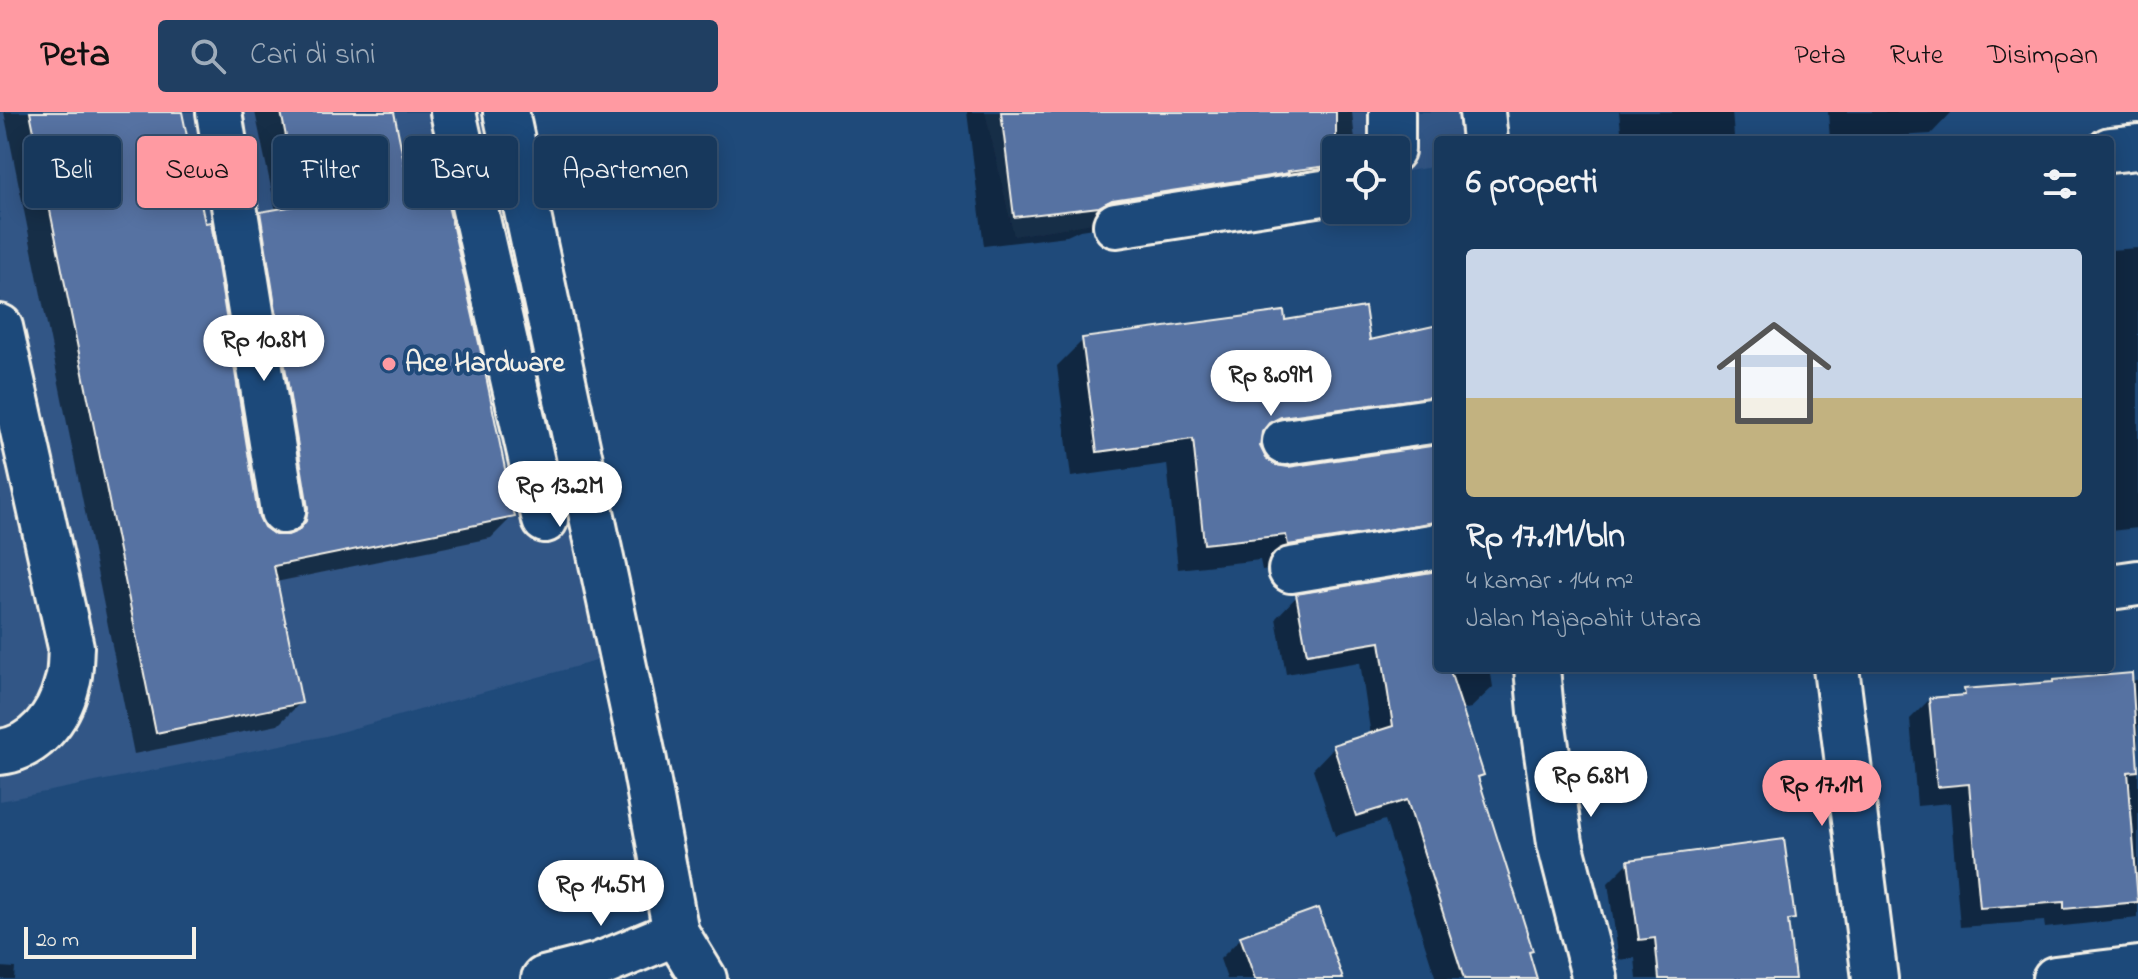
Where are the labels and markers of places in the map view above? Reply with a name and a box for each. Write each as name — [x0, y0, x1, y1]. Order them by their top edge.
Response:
pin: Rp 10.8M — [181, 315, 347, 383]
place label: Ace Hardware — [405, 344, 566, 385]
pin: Rp 8.09M — [1188, 350, 1354, 418]
marker: Ace Hardware — [380, 355, 398, 373]
pin: Rp 13.2M — [477, 461, 643, 529]
pin: Rp 6.8M — [1517, 751, 1665, 819]
pin: Rp 17.1M — [1739, 760, 1905, 828]
pin: Rp 14.5M — [518, 860, 684, 928]

